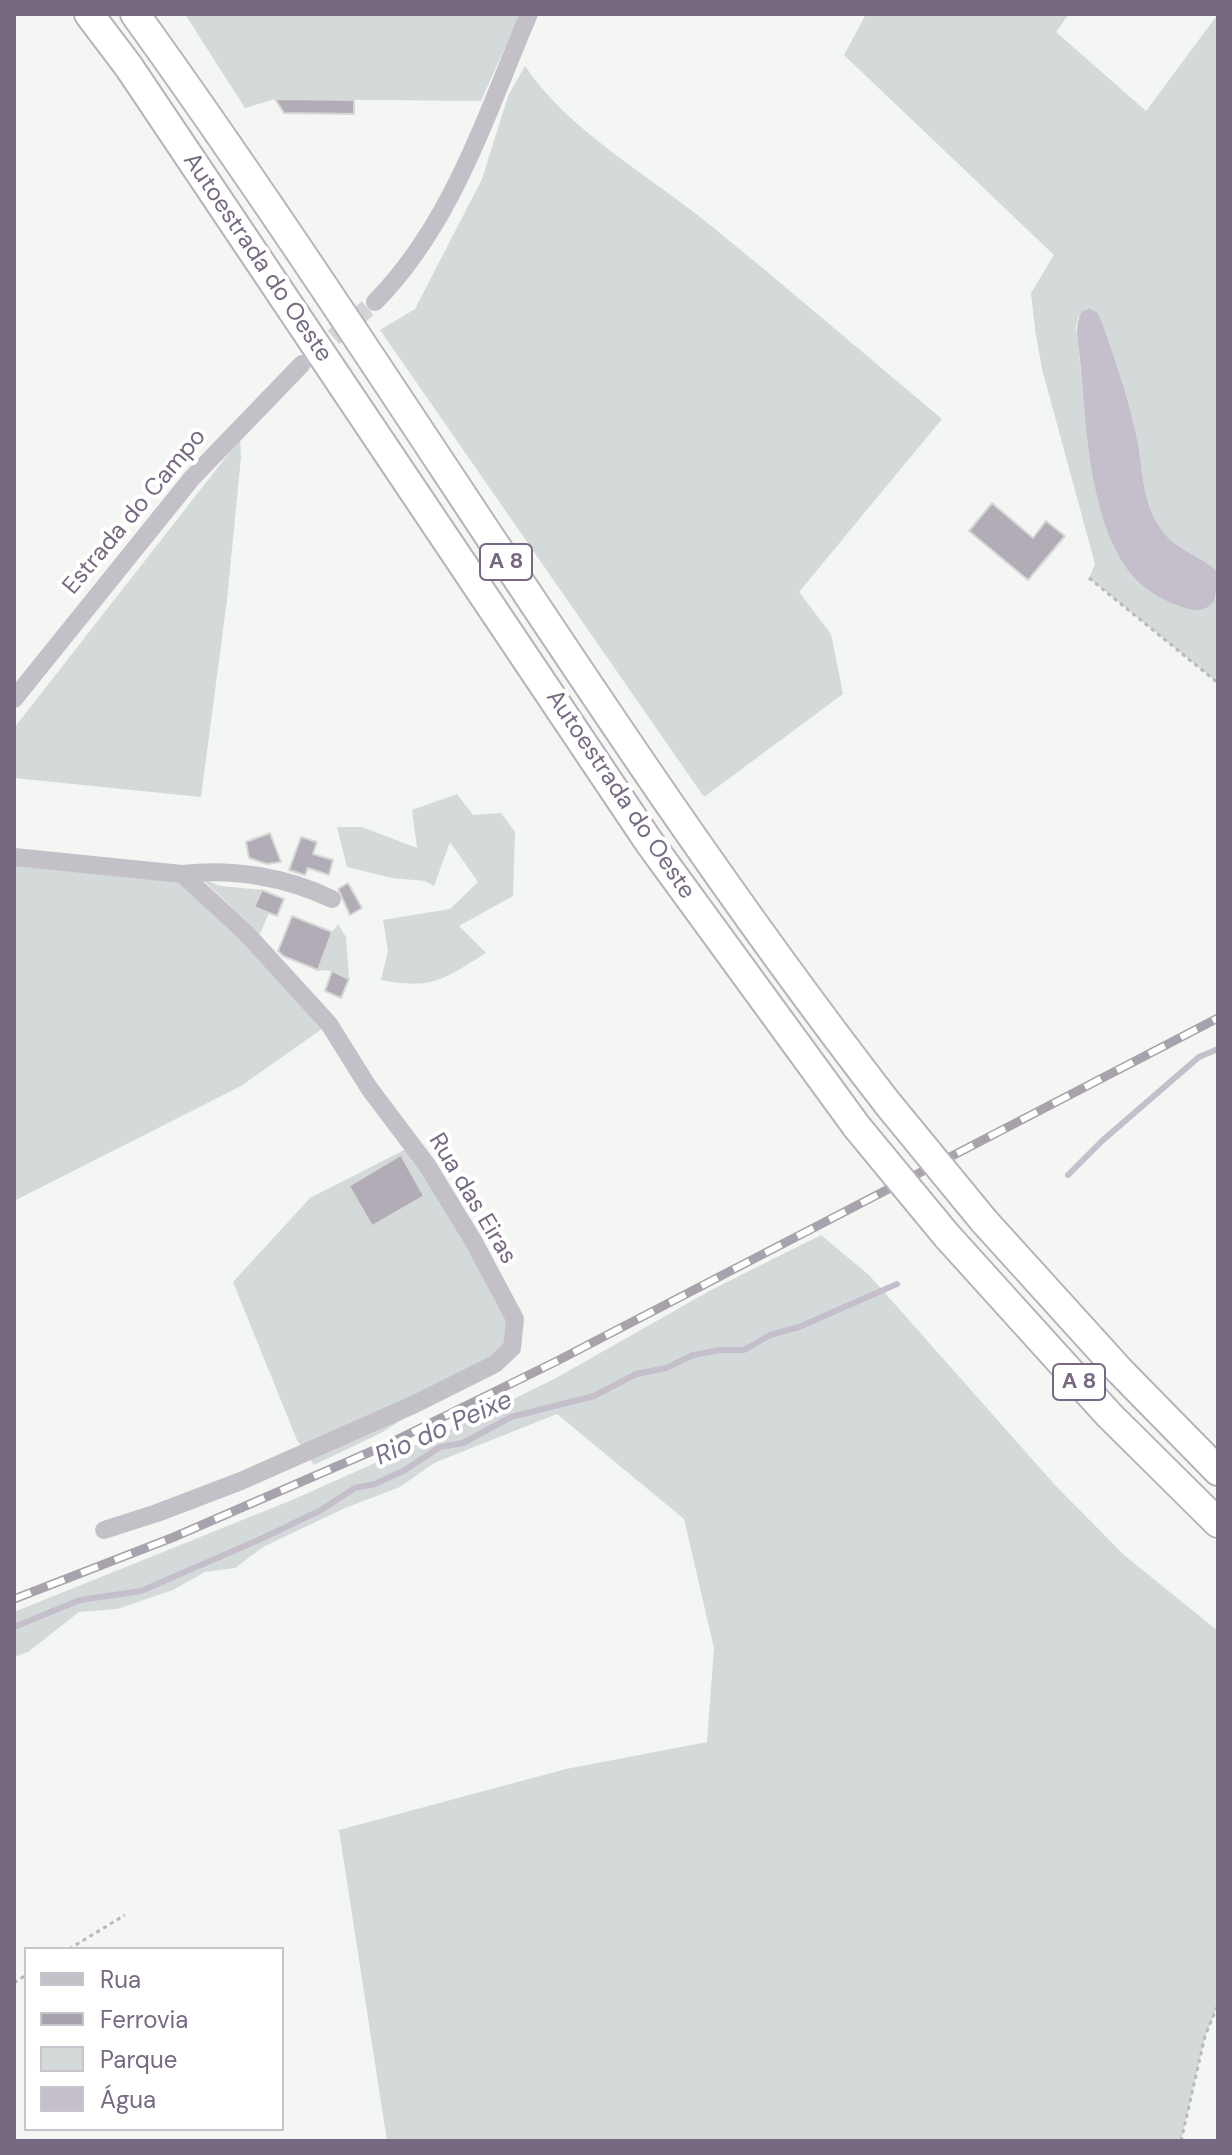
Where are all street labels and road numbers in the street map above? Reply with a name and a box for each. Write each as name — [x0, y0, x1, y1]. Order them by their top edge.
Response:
street label: Autoestrada do Oeste — [176, 148, 338, 368]
street label: Estrada do Campo — [57, 423, 213, 601]
road number: A 8 — [480, 544, 532, 580]
street label: Autoestrada do Oeste — [539, 685, 701, 905]
street label: Rua das Eiras — [422, 1128, 522, 1270]
road number: A 8 — [1053, 1364, 1105, 1400]

